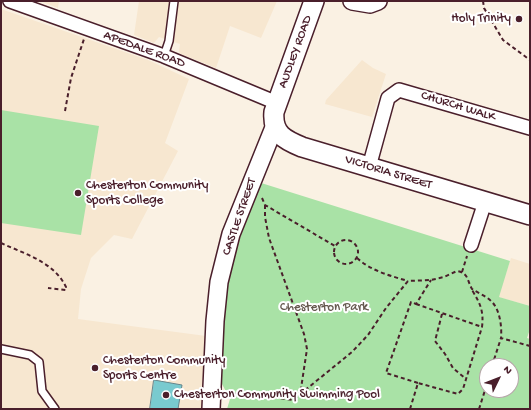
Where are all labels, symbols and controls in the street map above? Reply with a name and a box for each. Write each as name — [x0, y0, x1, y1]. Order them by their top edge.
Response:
place label: Holy Trinity — [451, 11, 511, 27]
street label: AUDLEY ROAD — [276, 13, 316, 91]
marker: Holy Trinity — [514, 14, 524, 24]
street label: APEDALE ROAD — [101, 28, 187, 72]
street label: CHURCH WALK — [419, 88, 497, 126]
street label: VICTORIA STREET — [343, 152, 433, 194]
street label: CASTLE STREET — [219, 176, 261, 258]
place label: Chesterton Community Sports College — [86, 178, 209, 209]
marker: Chesterton Community Sports College — [73, 188, 83, 198]
park label: Chesterton Park — [280, 300, 368, 316]
place label: Chesterton Community Sports Centre — [103, 353, 226, 384]
north arrow — [479, 358, 519, 398]
marker: Chesterton Community Sports Centre — [90, 363, 100, 373]
text: N — [500, 364, 514, 377]
place label: Chesterton Community Swimming Pool — [174, 387, 380, 403]
marker: Chesterton Community Swimming Pool — [161, 390, 171, 400]

